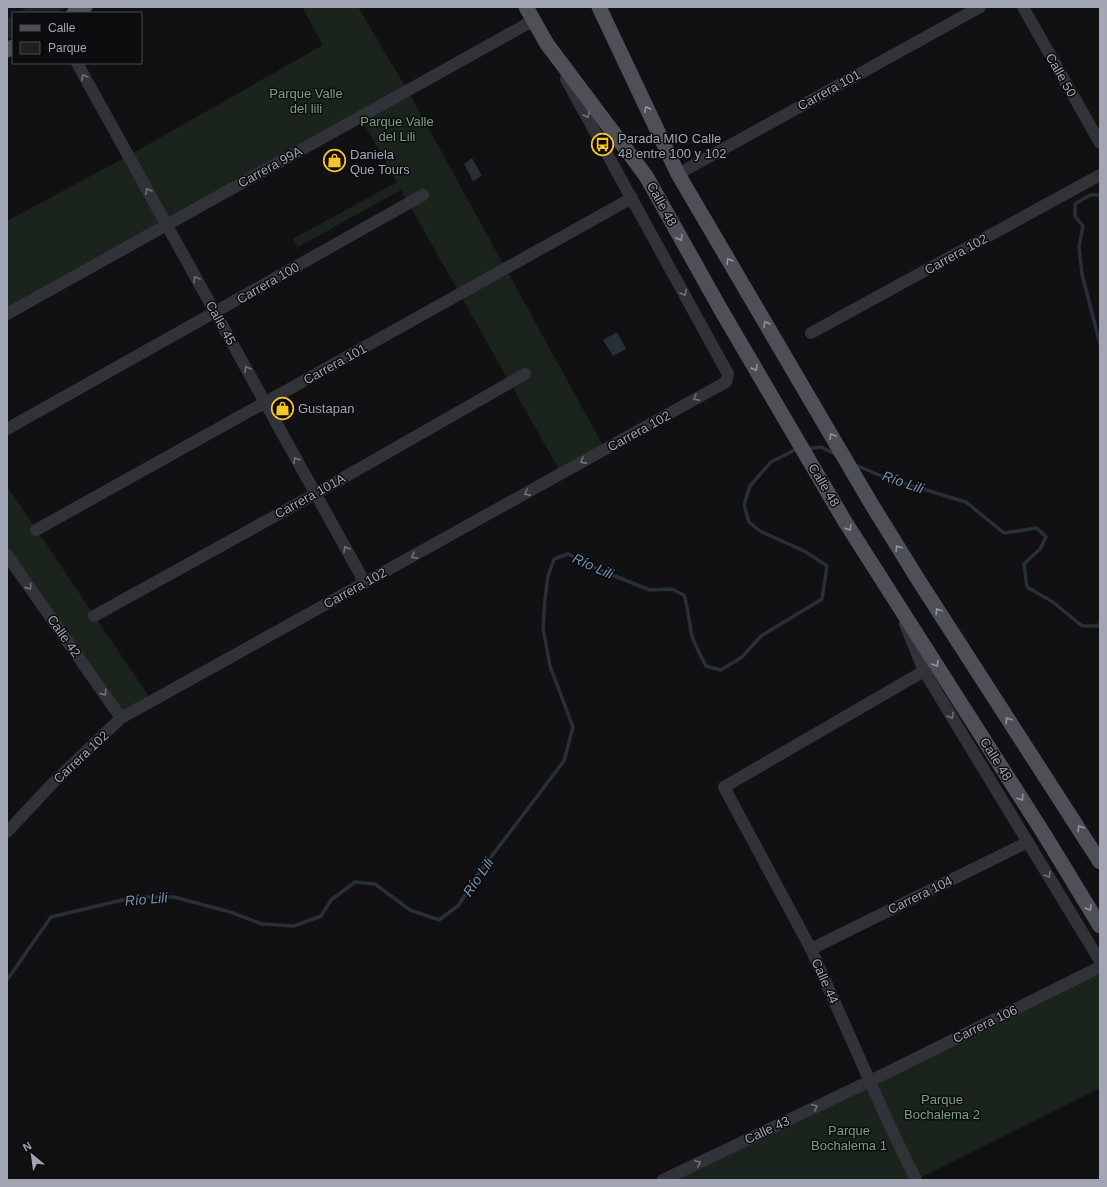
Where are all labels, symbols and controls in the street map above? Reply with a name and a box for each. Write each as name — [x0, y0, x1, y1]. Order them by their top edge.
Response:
legend — [12, 12, 142, 64]
text: Calle — [48, 21, 76, 35]
text: Parque — [48, 41, 87, 55]
street label: Calle 50 — [1043, 51, 1079, 99]
street label: Carrera 101 — [795, 67, 863, 113]
one-way arrow — [82, 74, 89, 81]
park label: Parque Valle del lili — [269, 86, 343, 116]
one-way arrow — [644, 106, 652, 114]
one-way arrow — [582, 111, 589, 118]
park label: Parque Valle del Lili — [360, 114, 434, 144]
place label: Parada MIO Calle 48 entre 100 y 102 — [618, 131, 726, 161]
bus stop icon: Parada MIO Calle 48 entre 100 y 102 — [590, 132, 616, 158]
street label: Carrera 99A — [235, 143, 305, 191]
place label: Daniela Que Tours — [350, 147, 410, 177]
shop icon: Daniela Que Tours — [322, 148, 348, 174]
street label: Calle 48 — [644, 180, 680, 228]
one-way arrow — [145, 188, 152, 195]
street label: Carrera 102 — [922, 231, 990, 277]
one-way arrow — [676, 233, 683, 241]
one-way arrow — [727, 257, 734, 265]
street label: Carrera 100 — [234, 259, 302, 307]
one-way arrow — [194, 276, 201, 283]
one-way arrow — [680, 289, 687, 297]
street label: Calle 45 — [203, 299, 239, 347]
one-way arrow — [764, 321, 771, 328]
street label: Carrera 101 — [301, 341, 369, 387]
one-way arrow — [750, 364, 757, 371]
one-way arrow — [244, 366, 251, 373]
one-way arrow — [693, 394, 700, 401]
shop icon: Gustapan — [269, 395, 295, 421]
place label: Gustapan — [298, 401, 354, 416]
street label: Carrera 102 — [605, 408, 673, 454]
one-way arrow — [829, 433, 836, 440]
one-way arrow — [294, 457, 301, 464]
one-way arrow — [580, 457, 587, 464]
street label: Calle 48 — [805, 461, 843, 509]
water label: Río Lili — [880, 467, 927, 497]
street label: Carrera 101A — [272, 470, 348, 521]
one-way arrow — [524, 488, 531, 495]
one-way arrow — [845, 524, 852, 531]
one-way arrow — [896, 545, 903, 552]
one-way arrow — [343, 546, 351, 553]
water label: Río Lili — [570, 550, 617, 582]
one-way arrow — [411, 551, 418, 559]
street label: Carrera 102 — [321, 565, 389, 611]
one-way arrow — [24, 582, 31, 589]
one-way arrow — [935, 608, 942, 615]
street label: Calle 42 — [44, 612, 84, 660]
one-way arrow — [931, 660, 938, 667]
one-way arrow — [99, 689, 107, 696]
one-way arrow — [947, 712, 954, 719]
one-way arrow — [1005, 717, 1013, 724]
street label: Carrera 102 — [51, 728, 111, 786]
street label: Calle 48 — [977, 735, 1015, 783]
one-way arrow — [1016, 794, 1023, 801]
one-way arrow — [1077, 825, 1084, 832]
water label: Río Lili — [459, 854, 497, 899]
one-way arrow — [1044, 871, 1051, 878]
street label: Carrera 104 — [886, 873, 954, 917]
water label: Río Lili — [124, 889, 169, 909]
one-way arrow — [1084, 904, 1092, 911]
street label: Calle 44 — [808, 956, 842, 1006]
street label: Carrera 106 — [951, 1002, 1019, 1046]
park label: Parque Bochalema 2 — [904, 1092, 980, 1122]
one-way arrow — [811, 1104, 819, 1112]
street label: Calle 43 — [742, 1113, 792, 1147]
park label: Parque Bochalema 1 — [811, 1123, 887, 1153]
north arrow — [12, 1135, 52, 1175]
text: N — [21, 1139, 34, 1153]
one-way arrow — [694, 1160, 701, 1168]

